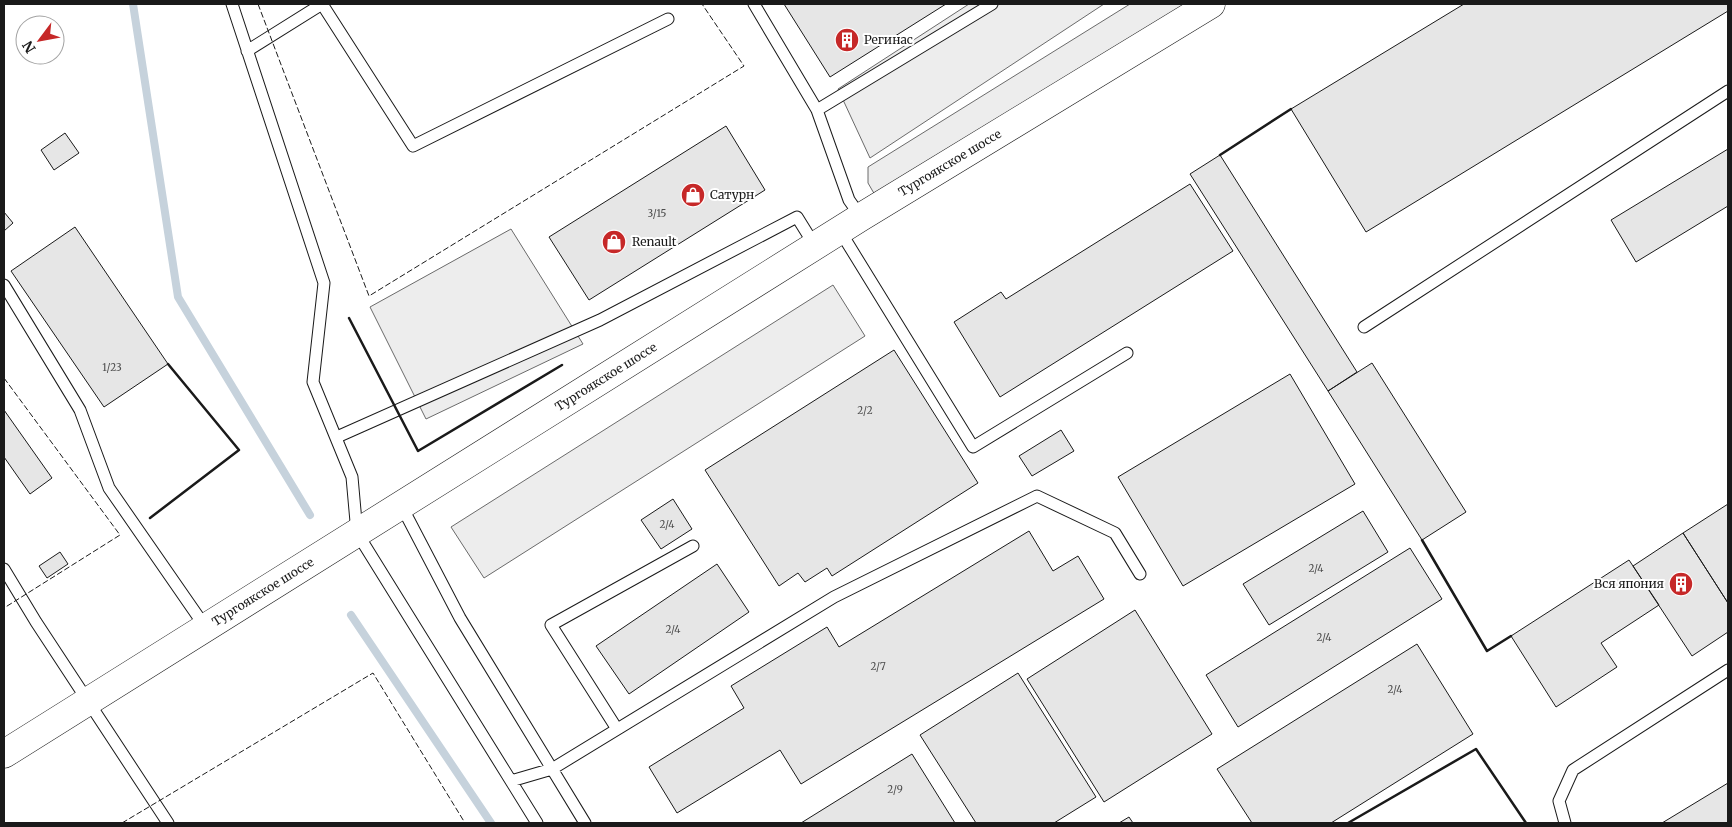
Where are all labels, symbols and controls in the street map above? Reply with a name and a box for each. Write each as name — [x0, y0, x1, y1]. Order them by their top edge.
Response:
north arrow — [15, 15, 65, 65]
building icon: Регинас — [834, 27, 860, 53]
place label: Регинас — [864, 32, 913, 47]
text: N — [18, 37, 40, 56]
street label: Тургоякское шоссе — [896, 126, 1004, 199]
shop icon: Сатурн — [680, 182, 706, 208]
place label: Сатурн — [710, 187, 754, 202]
house number: 3/15 — [648, 207, 667, 220]
shop icon: Renault — [601, 229, 627, 255]
place label: Renault — [632, 234, 677, 249]
street label: Тургоякское шоссе — [552, 339, 659, 414]
house number: 1/23 — [102, 361, 122, 374]
house number: 2/2 — [857, 404, 873, 417]
house number: 2/4 — [659, 518, 675, 531]
street label: Тургоякское шоссе — [209, 554, 316, 629]
house number: 2/4 — [1308, 562, 1324, 575]
building icon: Вся япония — [1668, 571, 1694, 597]
place label: Вся япония — [1594, 576, 1664, 591]
house number: 2/4 — [665, 623, 681, 636]
house number: 2/4 — [1316, 631, 1332, 644]
house number: 2/7 — [870, 660, 886, 673]
house number: 2/4 — [1387, 683, 1403, 696]
house number: 2/9 — [887, 783, 903, 796]

